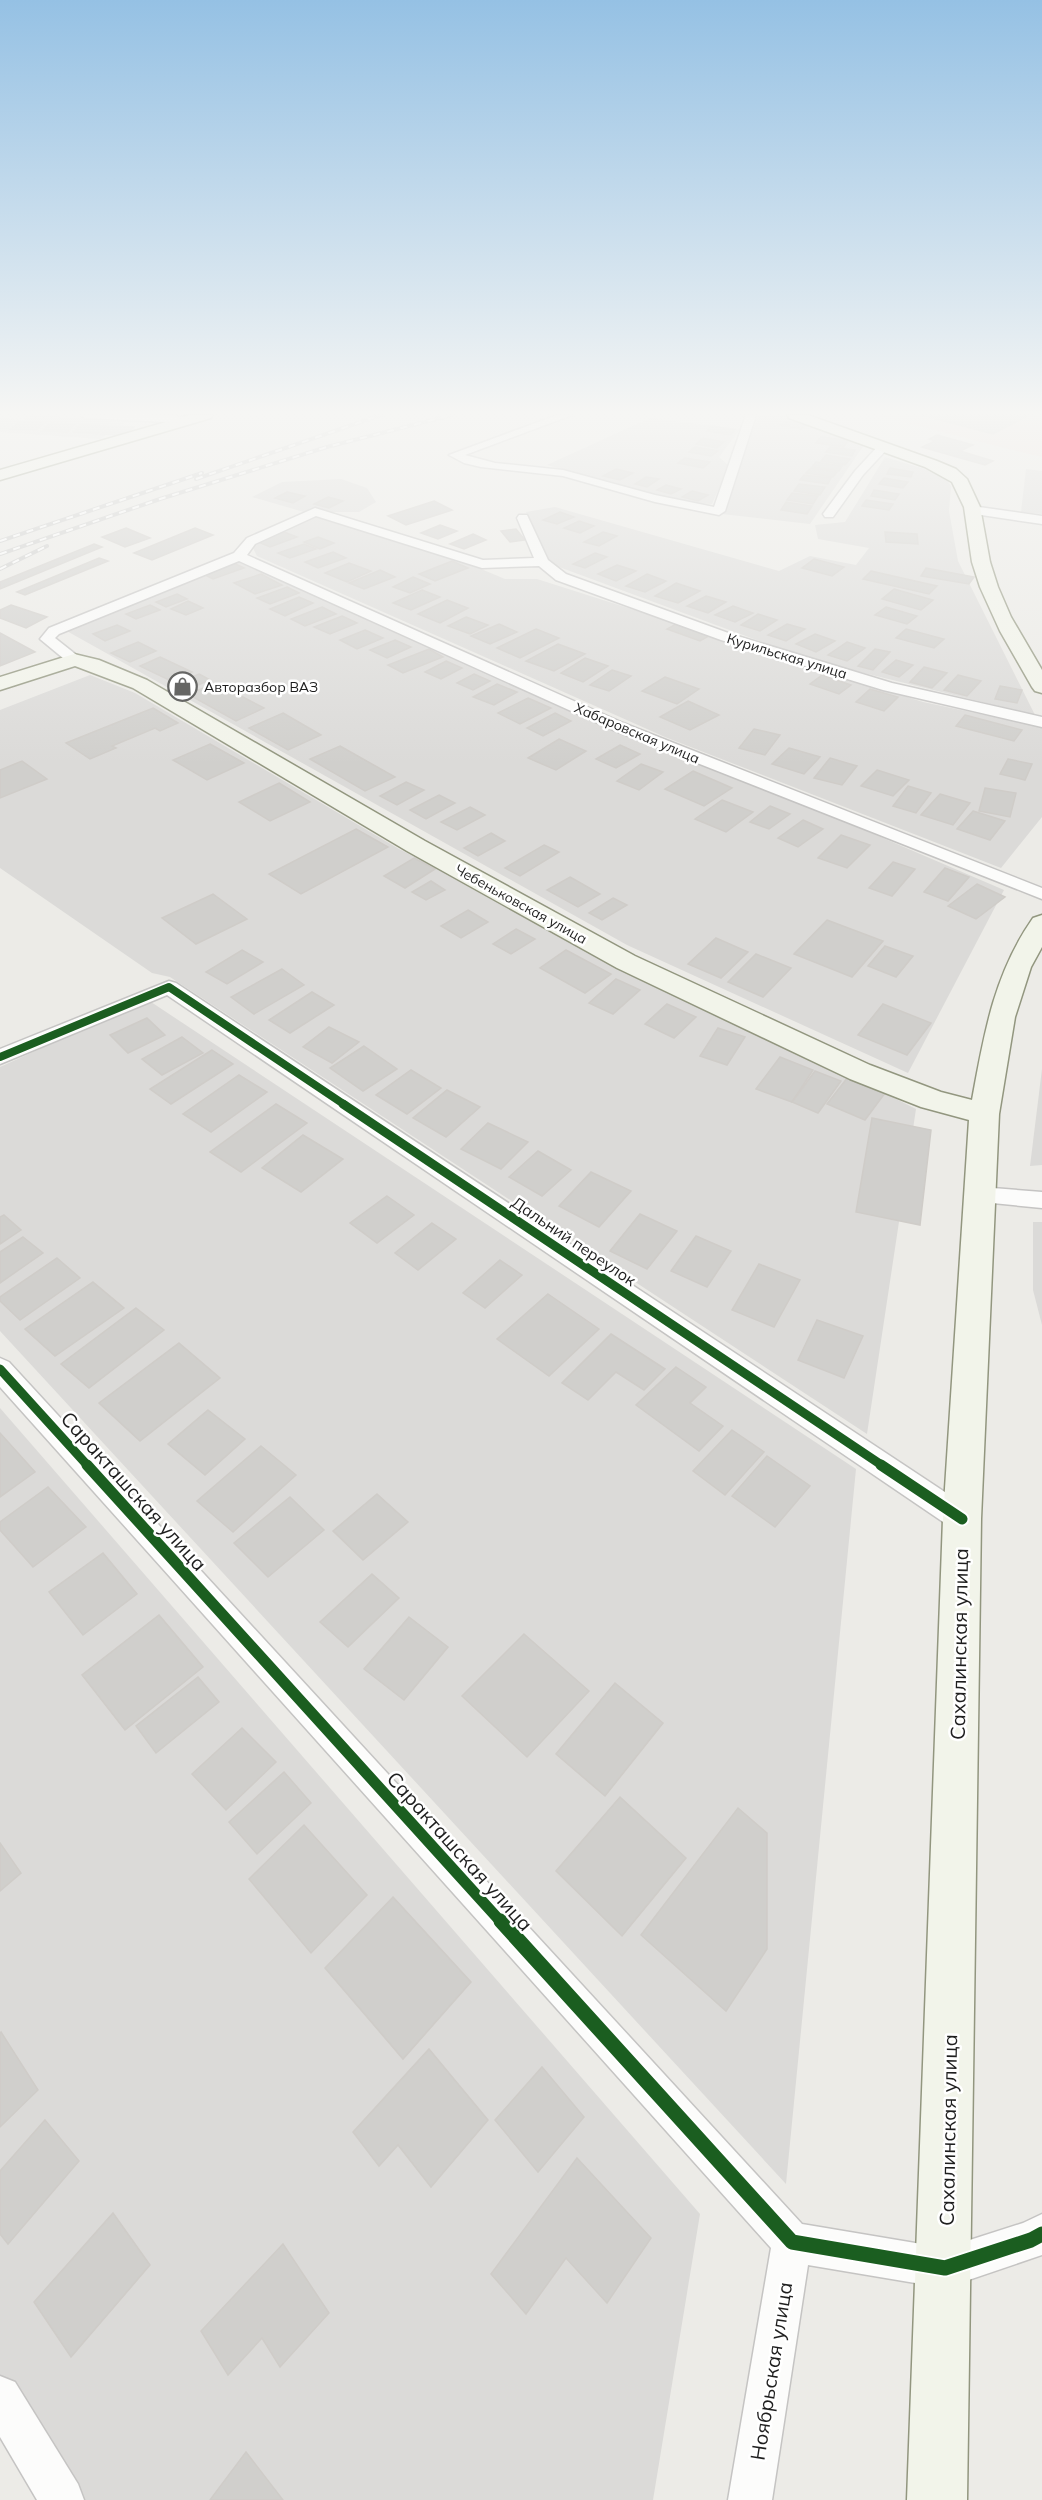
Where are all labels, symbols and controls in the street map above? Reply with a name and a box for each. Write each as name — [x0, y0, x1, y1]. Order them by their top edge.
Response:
street label: Курильская улица — [725, 629, 849, 683]
shop icon: Авторазбор ВАЗ — [167, 671, 199, 703]
place label: Авторазбор ВАЗ — [204, 678, 318, 696]
street label: Хабаровская улица — [572, 699, 702, 767]
street label: Чебеньковская улица — [452, 860, 590, 948]
street label: Дальний переулок — [508, 1192, 640, 1290]
street label: Саракташская улица — [56, 1406, 212, 1576]
street label: Сахалинская улица — [945, 1548, 973, 1740]
street label: Саракташская улица — [382, 1766, 538, 1936]
street label: Сахалинская улица — [934, 2034, 962, 2226]
street label: Ноябрьская улица — [745, 2280, 797, 2462]

